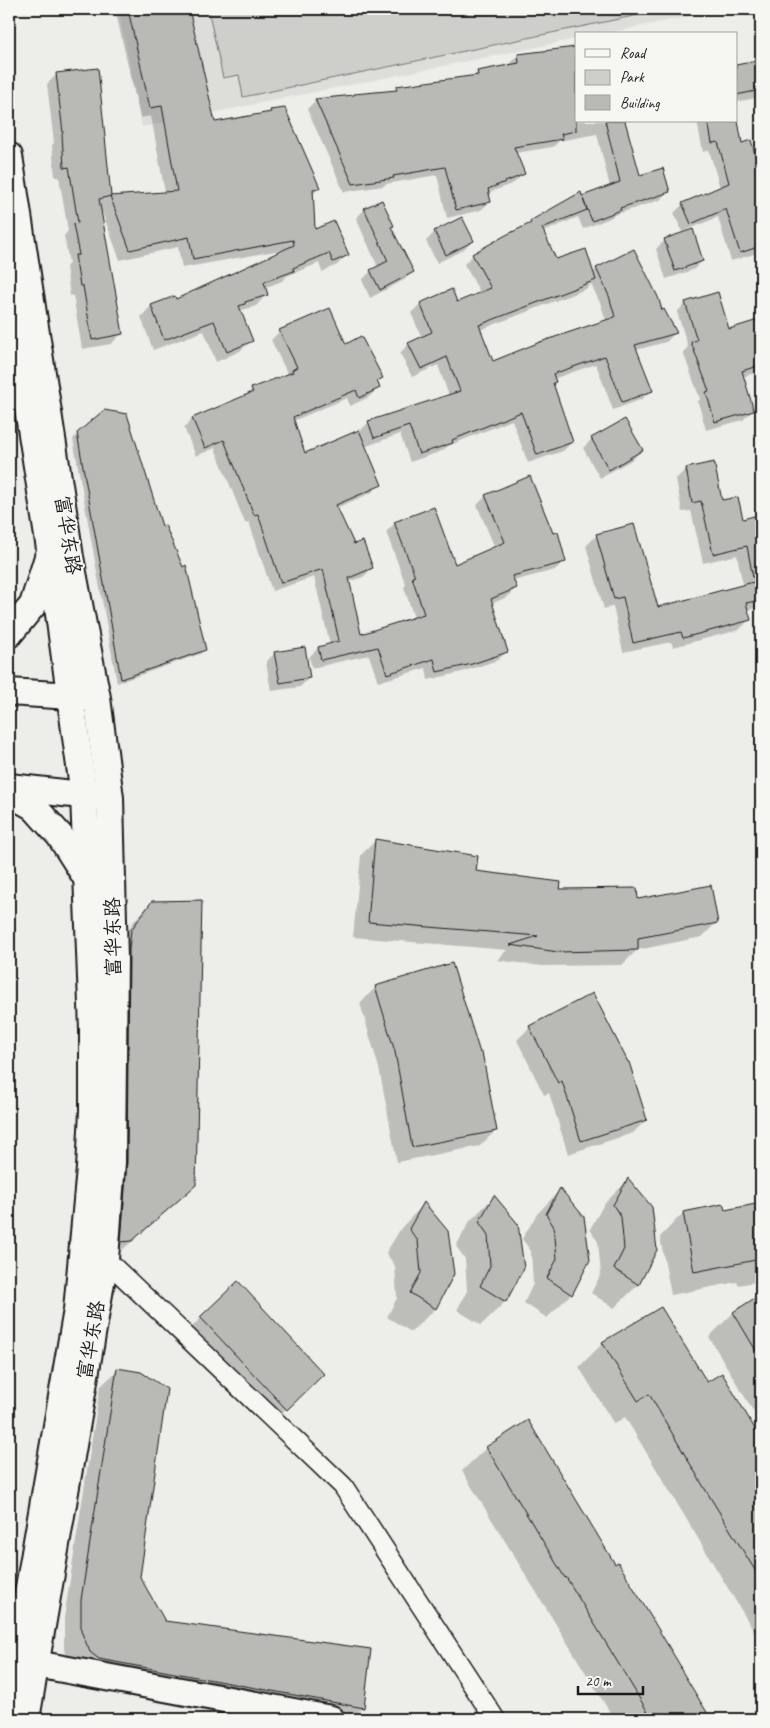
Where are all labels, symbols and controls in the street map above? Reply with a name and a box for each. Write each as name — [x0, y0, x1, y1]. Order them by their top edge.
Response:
legend — [575, 32, 738, 122]
text: Road — [620, 44, 647, 63]
text: Park — [620, 68, 645, 87]
text: Building — [620, 94, 660, 113]
street label: 富华东路 — [49, 494, 87, 577]
street label: 富华东路 — [100, 896, 126, 977]
street label: 富华东路 — [72, 1297, 110, 1382]
scale bar — [578, 1663, 642, 1695]
text: 20 m — [585, 1672, 612, 1691]

